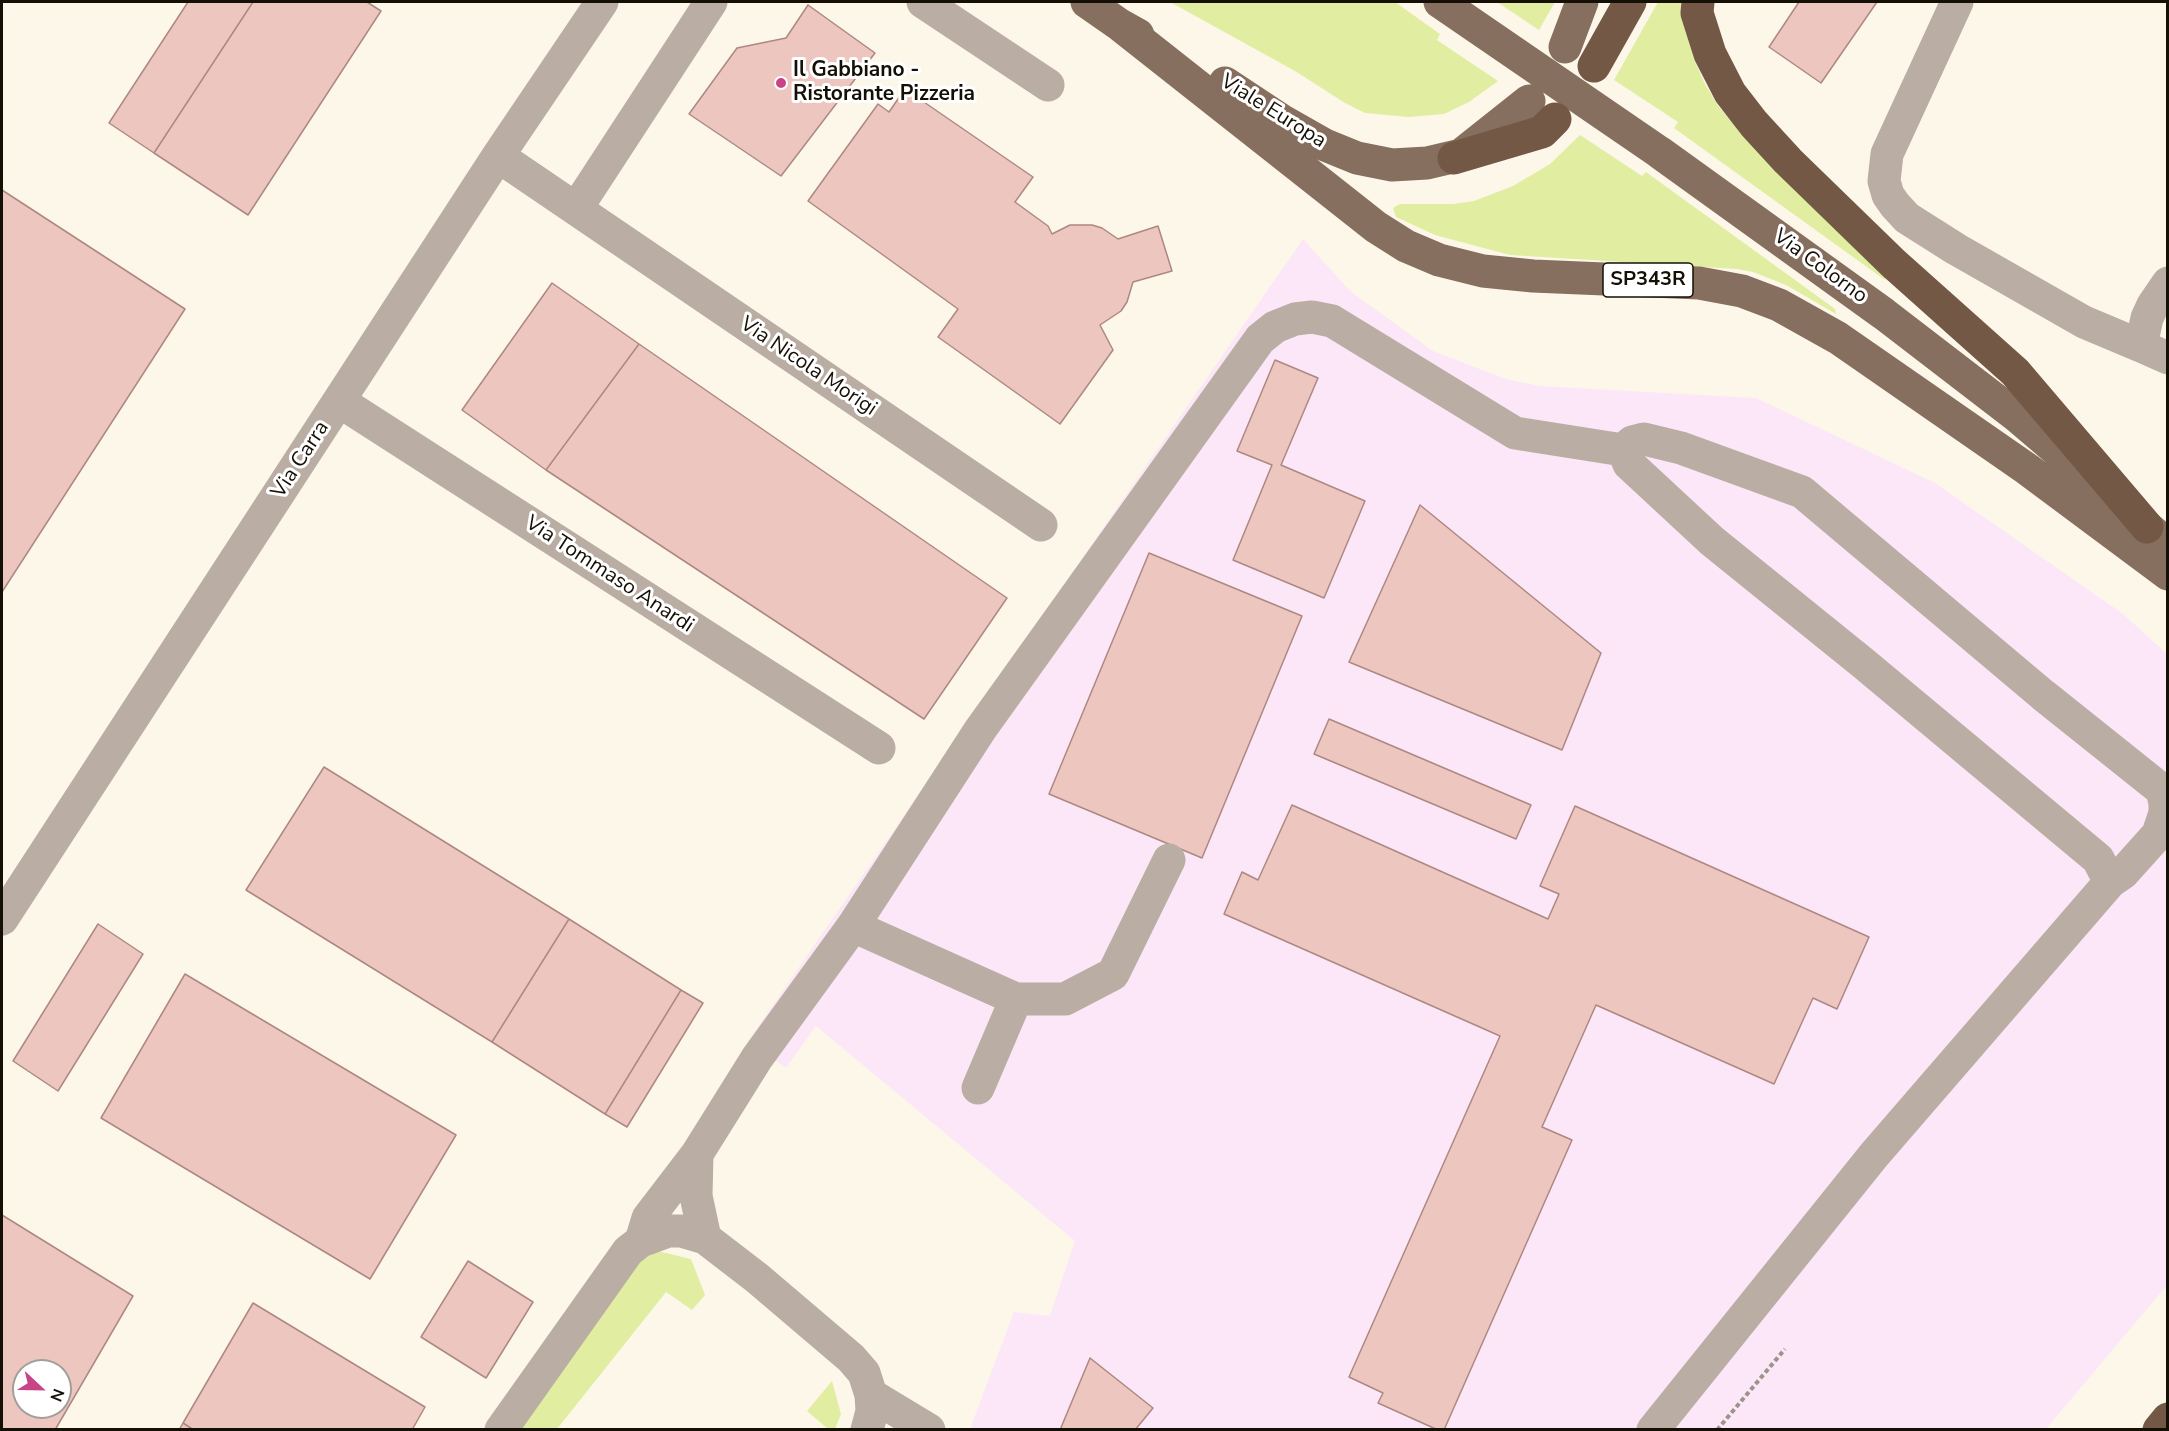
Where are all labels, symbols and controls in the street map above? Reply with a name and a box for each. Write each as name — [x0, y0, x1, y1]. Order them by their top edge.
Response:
place label: Il Gabbiano - Ristorante Pizzeria — [793, 58, 975, 108]
street label: Viale Europa — [1216, 70, 1330, 154]
marker: Il Gabbiano - Ristorante Pizzeria — [774, 76, 788, 90]
street label: Via Colorno — [1768, 225, 1872, 309]
road number: SP343R — [1603, 263, 1693, 297]
street label: Via Nicola Morigi — [735, 312, 881, 422]
street label: Via Carra — [267, 417, 335, 503]
street label: Via Tommaso Anardi — [520, 511, 698, 639]
north arrow — [12, 1359, 72, 1419]
text: N — [44, 1385, 69, 1405]

